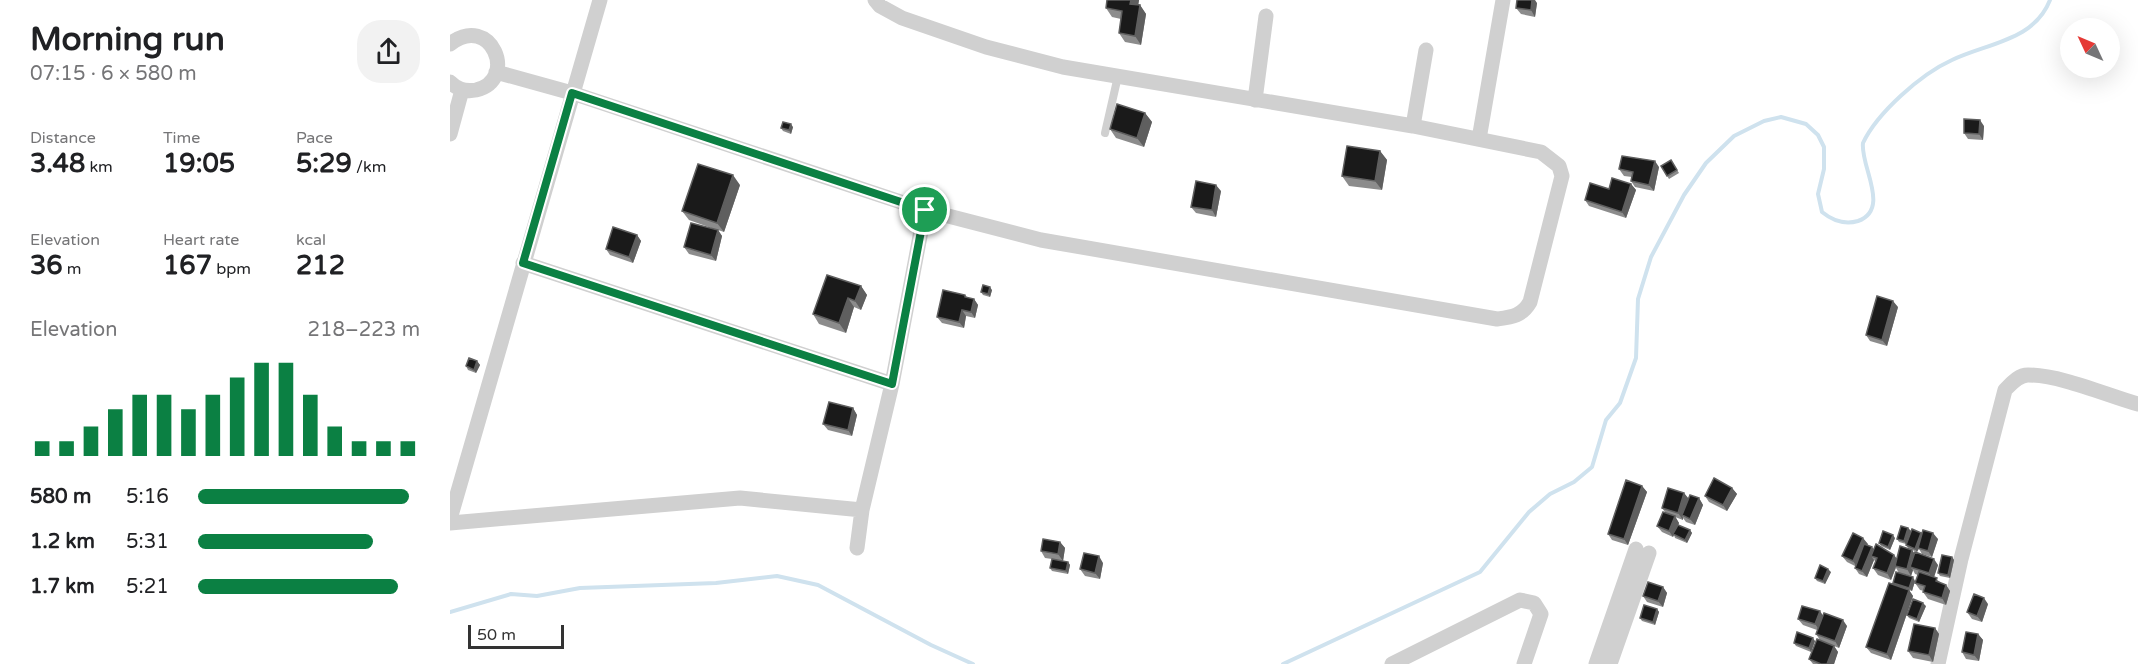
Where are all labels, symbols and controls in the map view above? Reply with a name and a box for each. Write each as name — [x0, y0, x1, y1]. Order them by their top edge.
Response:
north arrow — [2060, 18, 2120, 78]
map controls — [2060, 18, 2120, 78]
text: Morning run — [30, 20, 225, 59]
button: share — [357, 20, 420, 83]
text: 07:15 · 6 × 580 m — [30, 62, 197, 86]
text: Distance — [30, 128, 96, 148]
text: Time — [163, 128, 200, 148]
text: Pace — [296, 128, 333, 148]
text: 3.48 — [30, 148, 85, 179]
text: 19:05 — [163, 148, 235, 179]
text: 5:29 — [296, 148, 352, 179]
text: km — [85, 157, 113, 177]
text: /km — [352, 157, 386, 177]
pin — [899, 184, 950, 235]
icon: arrive — [908, 193, 941, 226]
text: Elevation — [30, 230, 100, 250]
text: Heart rate — [163, 230, 239, 250]
text: kcal — [296, 230, 326, 250]
text: 36 — [30, 250, 63, 281]
text: 167 — [163, 250, 212, 281]
text: 212 — [296, 250, 345, 281]
text: m — [63, 259, 82, 279]
text: bpm — [212, 259, 251, 279]
text: Elevation — [30, 318, 117, 342]
text: 218–223 m — [307, 318, 420, 342]
text: 580 m — [30, 485, 91, 509]
text: 5:16 — [126, 485, 169, 509]
text: 1.2 km — [30, 530, 95, 554]
text: 5:31 — [126, 530, 169, 554]
text: 1.7 km — [30, 575, 95, 599]
text: 5:21 — [126, 575, 169, 599]
scale bar — [468, 622, 564, 650]
text: 50 m — [477, 625, 516, 645]

